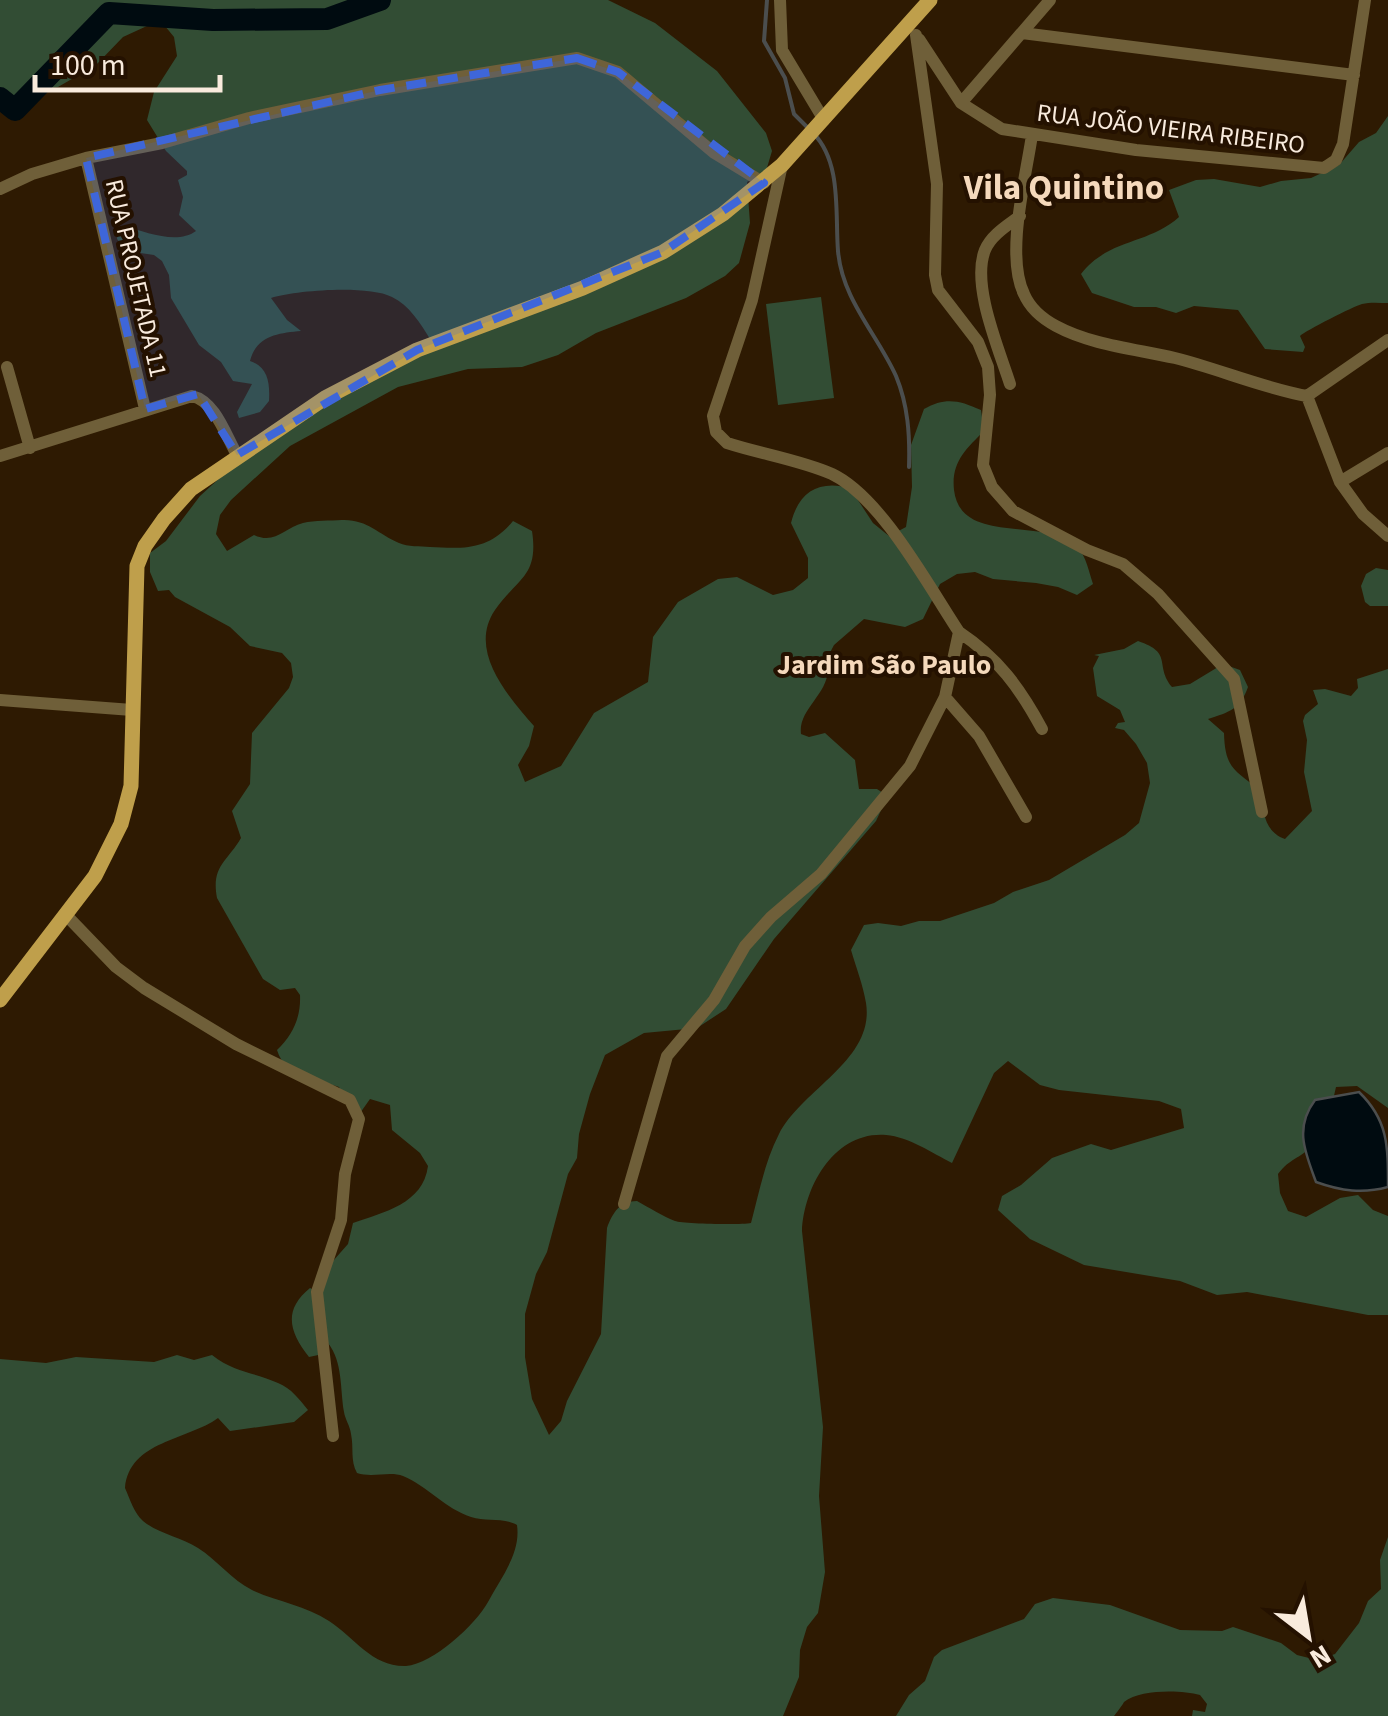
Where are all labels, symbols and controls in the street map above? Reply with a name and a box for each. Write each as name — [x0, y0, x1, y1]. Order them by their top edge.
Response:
scale bar — [35, 30, 220, 92]
text: 100 m — [50, 44, 126, 87]
street label: RUA JOÃO VIEIRA RIBEIRO — [1035, 95, 1307, 163]
district label: Vila Quintino — [963, 163, 1164, 213]
street label: RUA PROJETADA 11 — [96, 176, 176, 381]
district label: Jardim São Paulo — [777, 645, 991, 685]
north arrow — [1258, 1586, 1358, 1686]
text: N — [1302, 1635, 1339, 1679]

